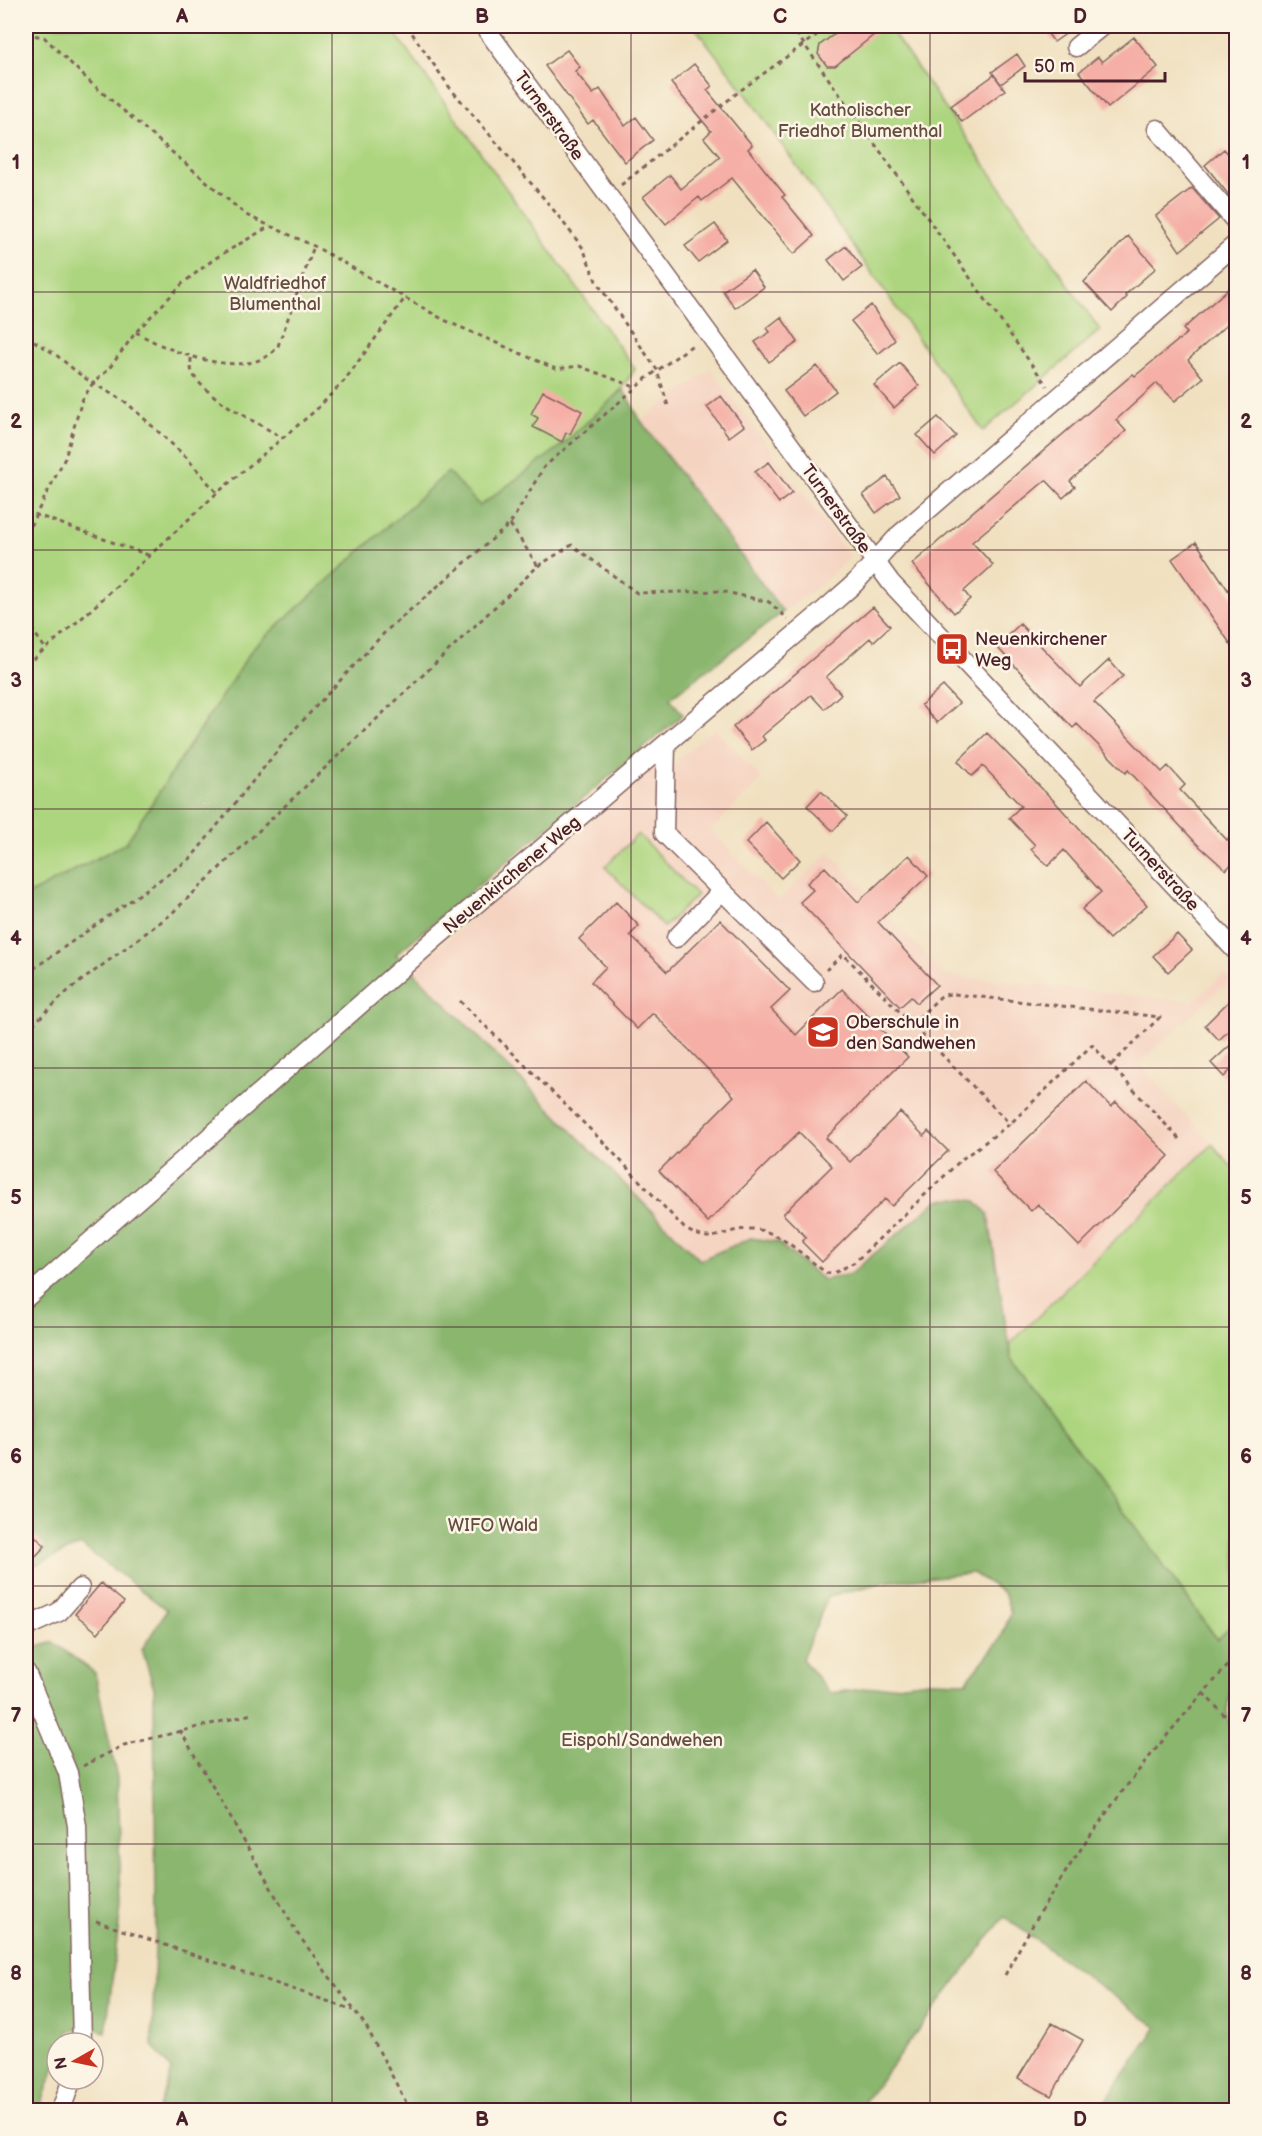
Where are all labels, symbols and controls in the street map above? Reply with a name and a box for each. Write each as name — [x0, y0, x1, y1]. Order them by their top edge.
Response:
text: A — [175, 5, 189, 29]
text: B — [475, 5, 489, 29]
text: C — [773, 5, 787, 29]
text: D — [1073, 5, 1087, 29]
scale bar — [1025, 45, 1164, 83]
text: 50 m — [1034, 56, 1075, 77]
street label: Turnerstraße — [510, 67, 588, 165]
park label: Katholischer Friedhof Blumenthal — [778, 100, 942, 142]
text: 1 — [12, 151, 20, 175]
text: 1 — [1242, 151, 1250, 175]
park label: Waldfriedhof Blumenthal — [224, 273, 327, 315]
text: 2 — [10, 410, 22, 434]
text: 2 — [1240, 410, 1252, 434]
street label: Turnerstraße — [797, 460, 875, 558]
place label: Neuenkirchener Weg — [975, 629, 1107, 671]
bus stop icon: Neuenkirchener Weg — [934, 631, 970, 667]
text: 3 — [10, 669, 22, 693]
text: 3 — [1240, 669, 1252, 693]
street label: Neuenkirchener Weg — [439, 812, 585, 938]
street label: Turnerstraße — [1117, 825, 1204, 916]
text: 4 — [10, 927, 22, 951]
text: 4 — [1240, 927, 1252, 951]
place label: Oberschule in den Sandwehen — [846, 1012, 976, 1054]
school or university icon: Oberschule in den Sandwehen — [805, 1014, 841, 1050]
text: 5 — [10, 1186, 22, 1210]
text: 5 — [1240, 1186, 1252, 1210]
text: 6 — [10, 1445, 22, 1469]
text: 6 — [1240, 1445, 1252, 1469]
park label: WIFO Wald — [448, 1515, 538, 1536]
text: 7 — [10, 1704, 22, 1728]
text: 7 — [1240, 1704, 1252, 1728]
park label: Eispohl/Sandwehen — [561, 1730, 723, 1751]
text: 8 — [10, 1962, 22, 1986]
text: 8 — [1240, 1962, 1252, 1986]
north arrow — [45, 2031, 105, 2091]
text: N — [51, 2056, 72, 2071]
text: A — [175, 2108, 189, 2132]
text: B — [475, 2108, 489, 2132]
text: C — [773, 2108, 787, 2132]
text: D — [1073, 2108, 1087, 2132]

